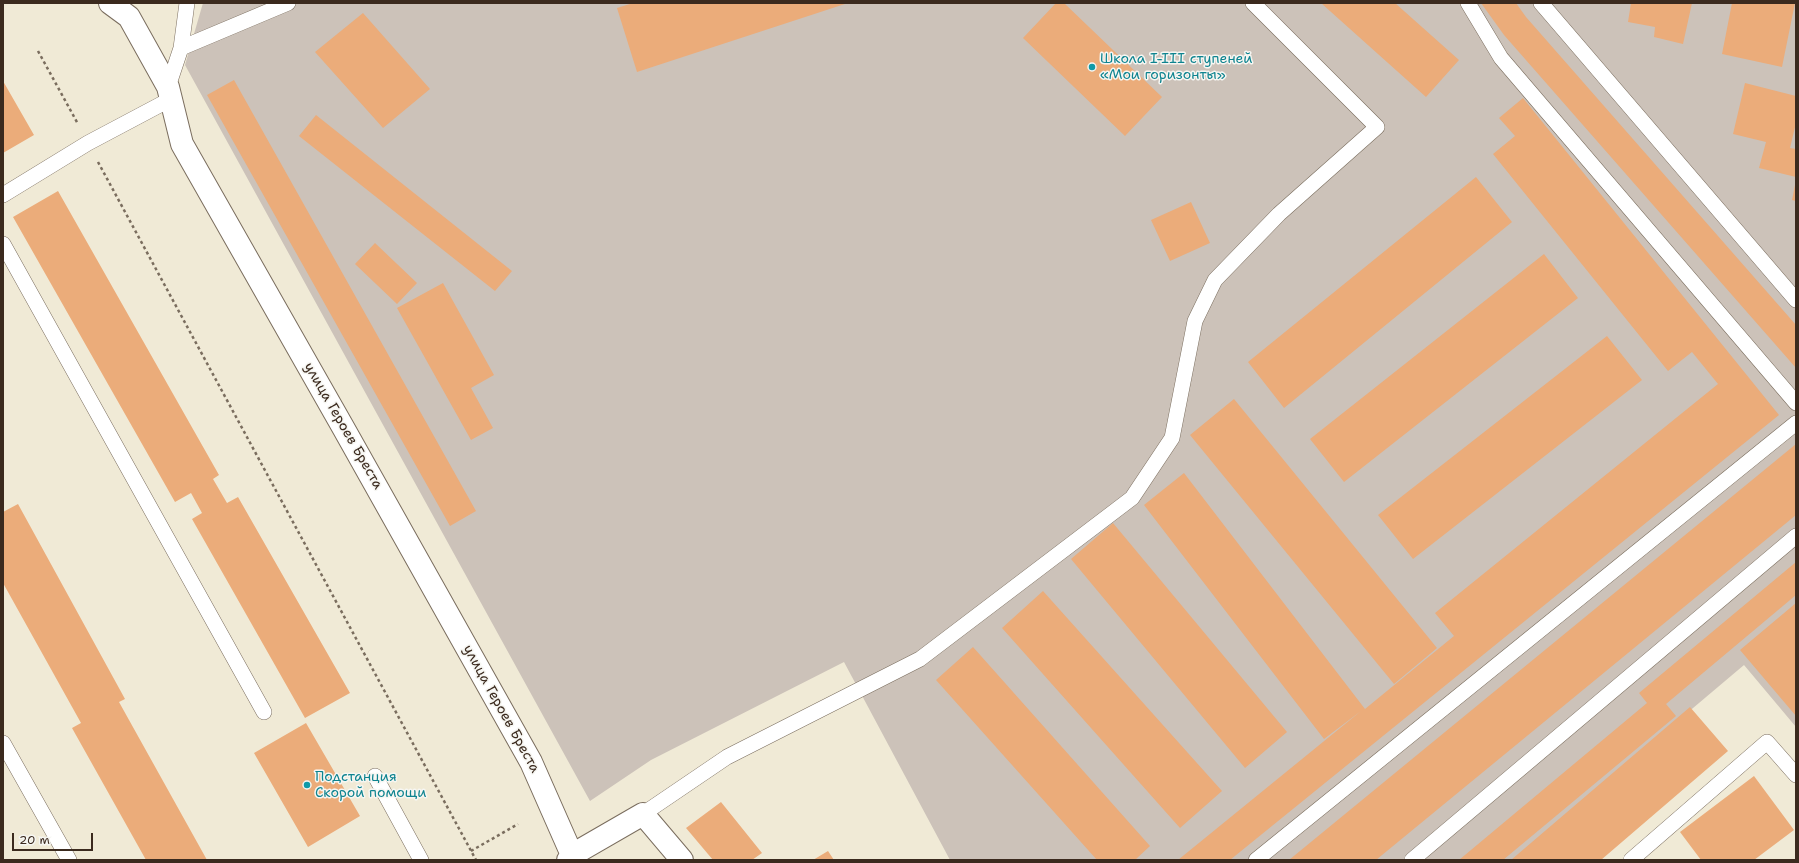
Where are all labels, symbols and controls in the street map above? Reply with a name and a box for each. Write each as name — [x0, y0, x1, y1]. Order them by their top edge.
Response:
place label: Школа I-III ступеней «Мои горизонты» — [1100, 51, 1253, 84]
marker: Школа I-III ступеней «Мои горизонты» — [1087, 62, 1097, 72]
street label: улица Героев Бреста — [300, 360, 386, 492]
street label: улица Героев Бреста — [459, 642, 543, 776]
place label: Подстанция Скорой помощи — [315, 769, 426, 802]
marker: Подстанция Скорой помощи — [302, 780, 312, 790]
scale bar — [14, 825, 95, 851]
text: 20 m — [19, 832, 50, 848]

